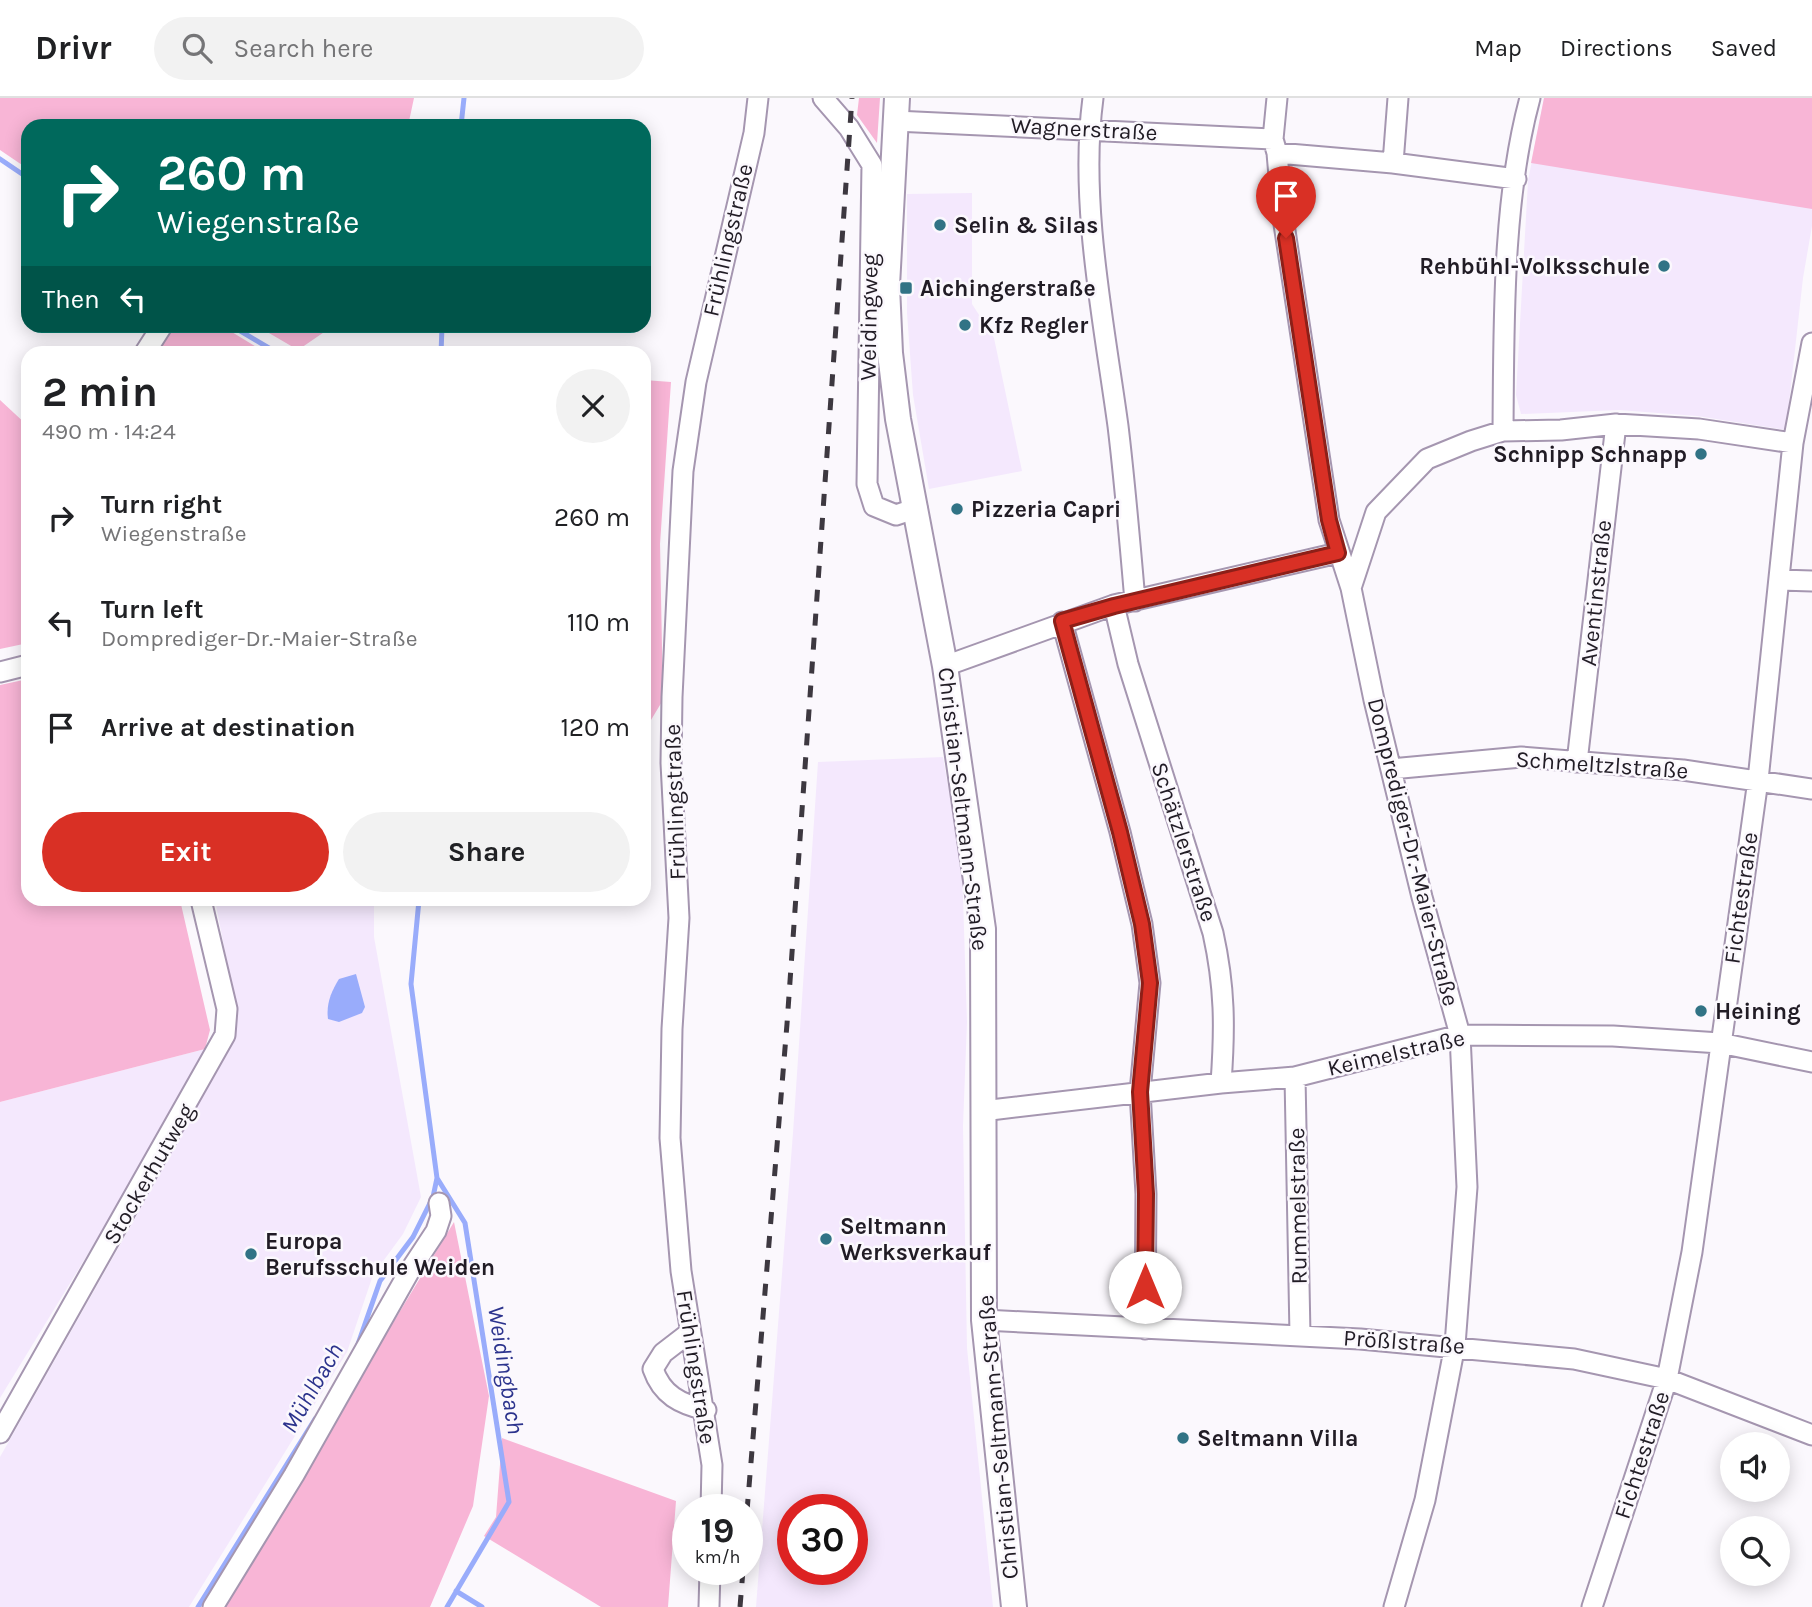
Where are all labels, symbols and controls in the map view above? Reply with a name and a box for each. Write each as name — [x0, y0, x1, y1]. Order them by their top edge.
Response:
search box — [154, 17, 644, 80]
text: Drivr — [35, 29, 112, 67]
icon: search — [178, 29, 216, 67]
text: Search here — [234, 33, 373, 64]
text: Map — [1474, 34, 1522, 62]
text: Directions — [1560, 34, 1673, 62]
text: Saved — [1711, 34, 1777, 62]
street label: Wagnerstraße — [1010, 112, 1158, 146]
text: 260 m — [157, 145, 306, 202]
icon: right — [42, 147, 133, 238]
street label: Frühlingstraße — [697, 161, 759, 319]
pin — [1256, 166, 1316, 238]
icon: arrive — [1267, 177, 1305, 215]
text: Wiegenstraße — [157, 204, 359, 241]
place label: Selin & Silas — [954, 212, 1098, 239]
marker: Selin & Silas — [932, 217, 948, 233]
street label: Weidingweg — [854, 253, 884, 381]
place label: Rehbühl-Volksschule — [1419, 253, 1650, 280]
marker: Rehbühl-Volksschule — [1656, 258, 1672, 274]
place label: Aichingerstraße — [920, 275, 1096, 302]
icon: left — [114, 280, 152, 318]
marker: Aichingerstraße — [898, 280, 914, 296]
text: Then — [42, 284, 100, 315]
place label: Kfz Regler — [979, 312, 1088, 339]
marker: Kfz Regler — [957, 317, 973, 333]
text: 2 min — [42, 367, 158, 417]
button: close — [556, 369, 630, 443]
text: 490 m · 14:24 — [42, 418, 176, 445]
place label: Schnipp Schnapp — [1493, 441, 1687, 468]
marker: Schnipp Schnapp — [1693, 446, 1709, 462]
text: Turn right — [101, 489, 222, 520]
place label: Pizzeria Capri — [971, 496, 1121, 523]
icon: right — [42, 499, 80, 537]
marker: Pizzeria Capri — [949, 501, 965, 517]
text: 260 m — [554, 502, 630, 533]
street label: Aventinstraße — [1575, 519, 1617, 667]
text: Wiegenstraße — [101, 520, 247, 547]
text: Turn left — [101, 594, 203, 625]
icon: left — [42, 604, 80, 642]
text: 110 m — [567, 607, 630, 638]
text: Domprediger-Dr.-Maier-Straße — [101, 625, 418, 652]
street label: Christian-Seltmann-Straße — [932, 666, 994, 952]
street label: Domprediger-Dr.-Maier-Straße — [1362, 695, 1464, 1009]
icon: arrive — [42, 709, 80, 747]
text: Arrive at destination — [101, 712, 355, 743]
text: 120 m — [560, 712, 630, 743]
street label: Frühlingstraße — [659, 724, 691, 880]
street label: Schmeltzlstraße — [1515, 745, 1689, 785]
street label: Schätzlerstraße — [1146, 759, 1222, 925]
button: Exit — [42, 812, 329, 892]
button: Share — [343, 812, 630, 892]
street label: Fichtestraße — [1718, 830, 1764, 966]
place label: Heining — [1715, 998, 1801, 1025]
marker: Heining — [1693, 1003, 1709, 1019]
street label: Keimelstraße — [1325, 1024, 1467, 1082]
street label: Stockerhutweg — [98, 1099, 200, 1249]
street label: Rummelstraße — [1283, 1127, 1313, 1285]
place label: Seltmann Werksverkauf — [840, 1213, 991, 1266]
place label: Europa Berufsschule Weiden — [265, 1228, 495, 1281]
marker: Seltmann Werksverkauf — [818, 1231, 834, 1247]
marker: Europa Berufsschule Weiden — [243, 1246, 259, 1262]
position arrow — [1108, 1250, 1182, 1324]
street label: Frühlingstraße — [670, 1288, 722, 1446]
street label: Christian-Seltmann-Straße — [972, 1294, 1024, 1580]
water label: Weidingbach — [482, 1304, 530, 1436]
street label: Prößlstraße — [1342, 1324, 1466, 1360]
water label: Mühlbach — [275, 1338, 349, 1438]
street label: Fichtestraße — [1609, 1388, 1675, 1522]
place label: Seltmann Villa — [1197, 1425, 1359, 1452]
marker: Seltmann Villa — [1175, 1430, 1191, 1446]
map controls — [1720, 1432, 1790, 1586]
button: sound — [1720, 1432, 1790, 1502]
speed limit sign: 30 — [777, 1494, 868, 1585]
text: 19 — [701, 1510, 734, 1551]
button: search — [1720, 1516, 1790, 1586]
text: km/h — [695, 1546, 740, 1568]

